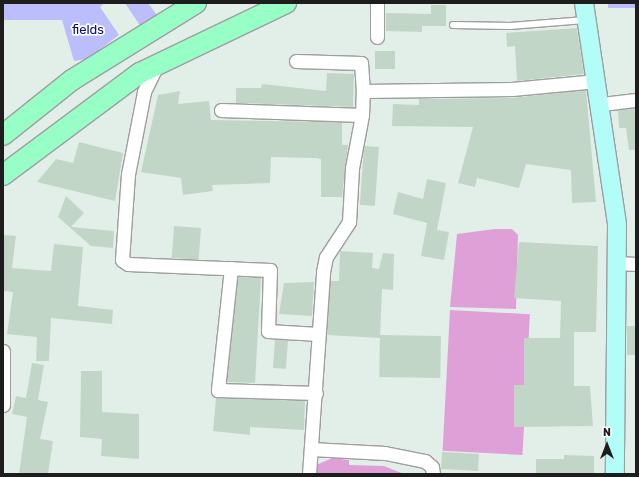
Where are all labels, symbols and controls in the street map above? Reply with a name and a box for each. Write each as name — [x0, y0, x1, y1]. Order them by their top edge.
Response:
park label: fields — [72, 22, 104, 38]
north arrow — [587, 425, 627, 465]
text: N — [603, 426, 611, 439]

